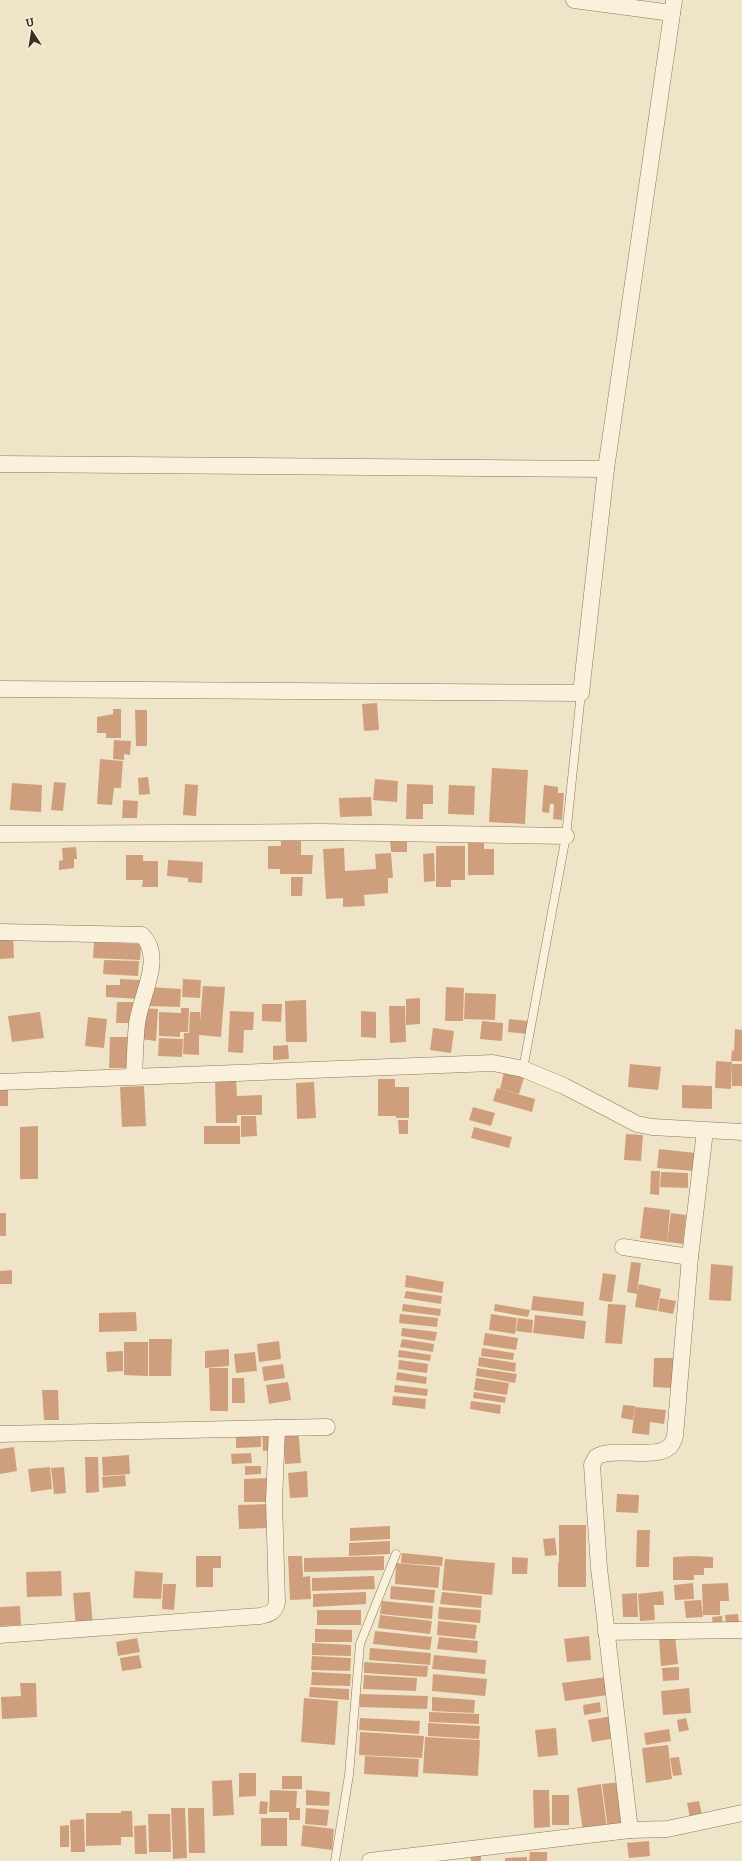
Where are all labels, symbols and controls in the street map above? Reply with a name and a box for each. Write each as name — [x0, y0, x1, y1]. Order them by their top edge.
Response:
north arrow — [12, 12, 52, 52]
text: U — [25, 16, 35, 30]

